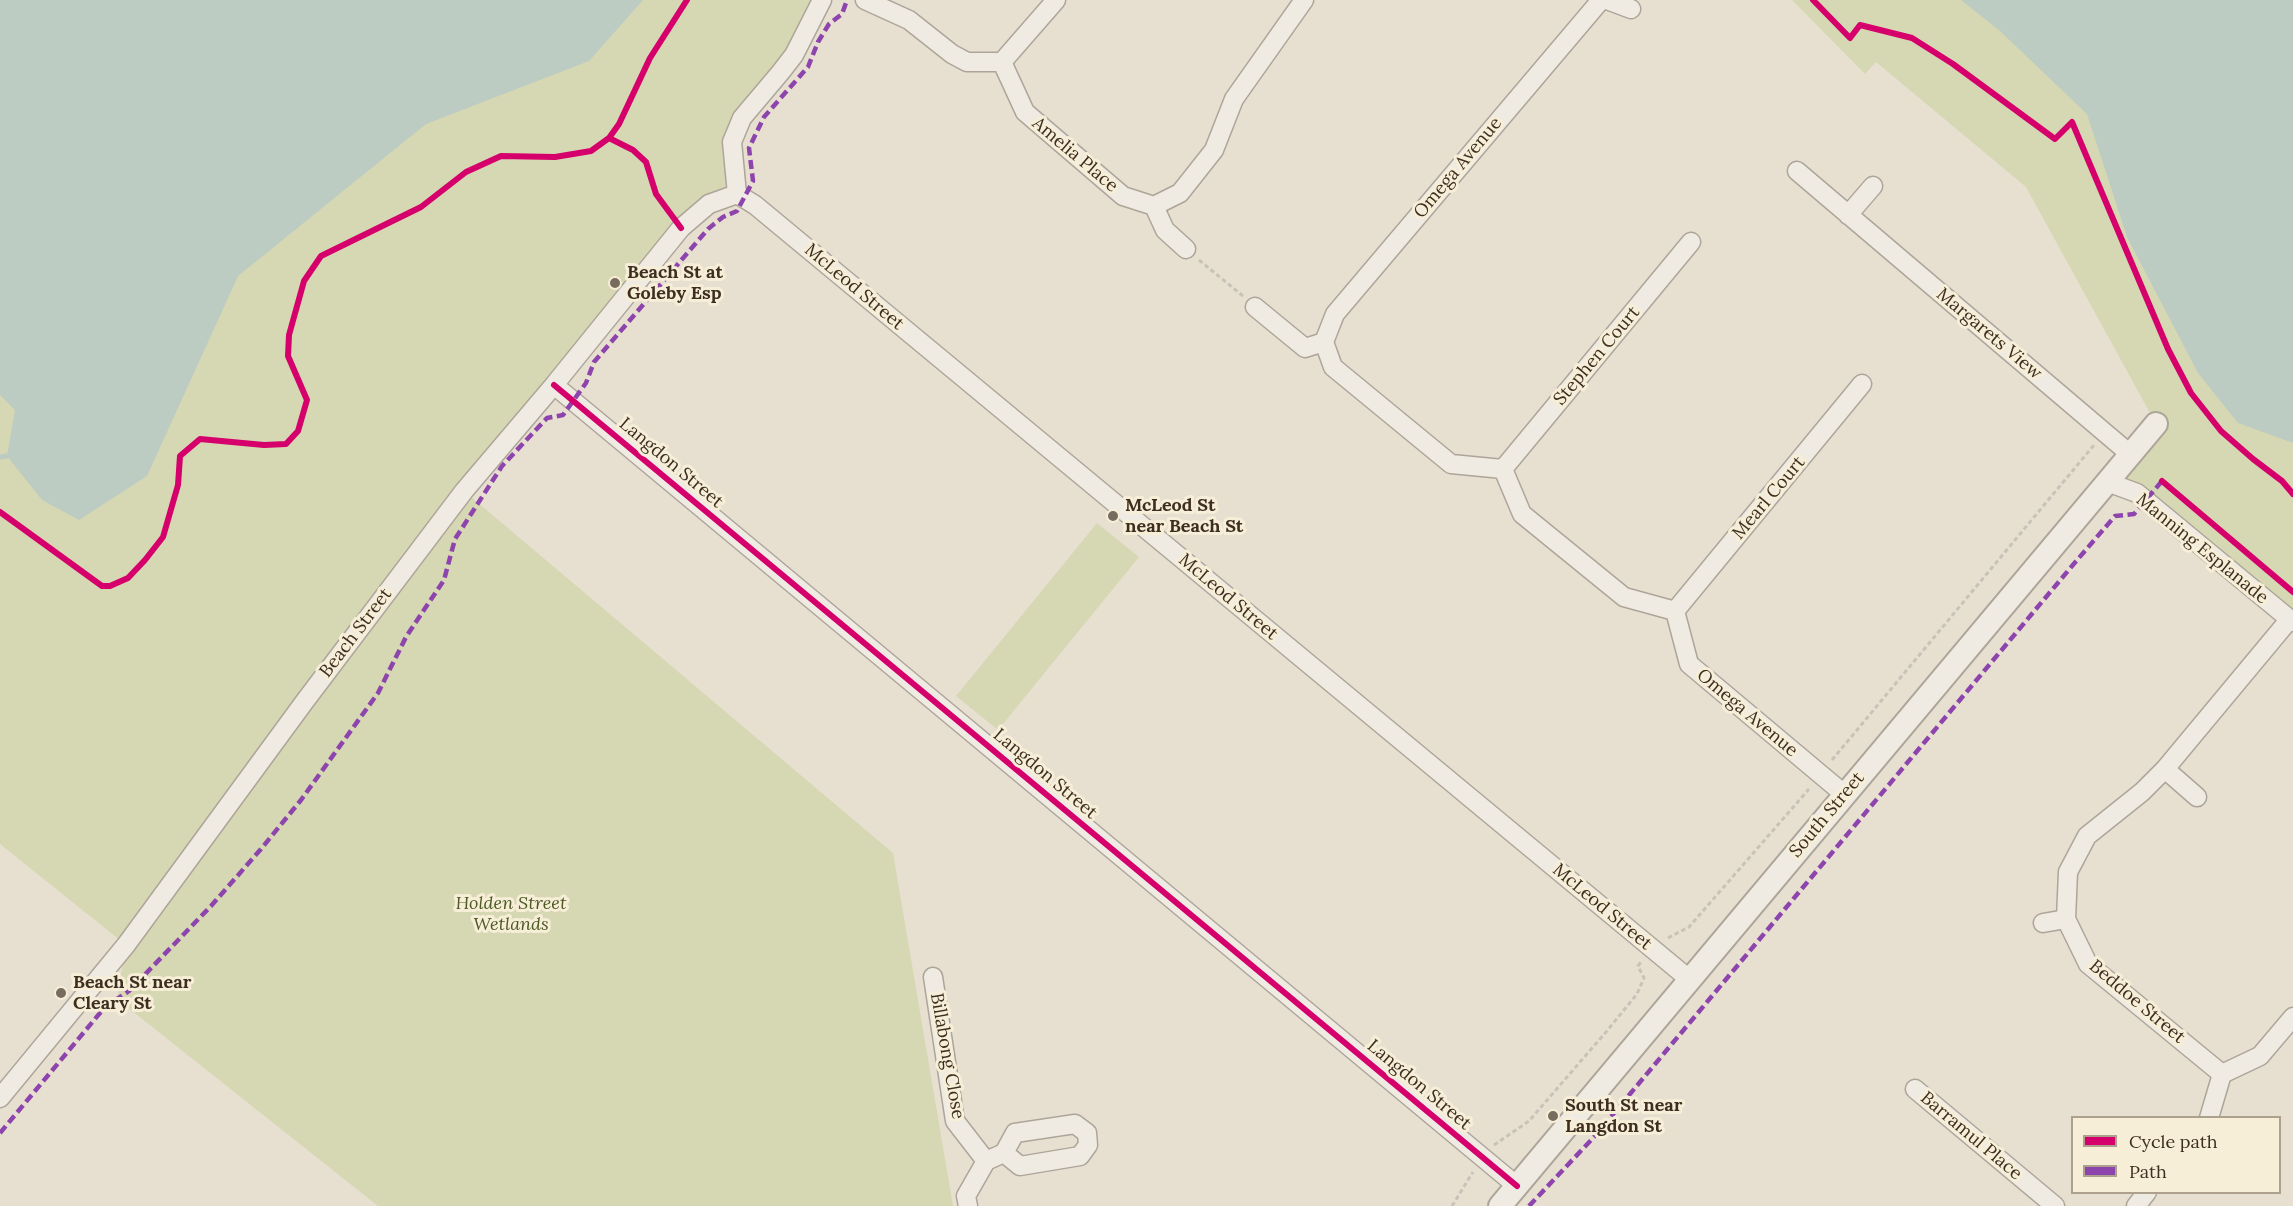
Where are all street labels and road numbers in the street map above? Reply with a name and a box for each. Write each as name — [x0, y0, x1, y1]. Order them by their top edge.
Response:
street label: Amelia Place — [1028, 113, 1122, 197]
street label: Omega Avenue — [1409, 113, 1507, 223]
street label: McLeod Street — [800, 239, 908, 335]
street label: Margarets View — [1932, 284, 2046, 384]
street label: Stephen Court — [1549, 302, 1645, 410]
street label: Langdon Street — [615, 413, 727, 513]
street label: Mearl Court — [1728, 452, 1810, 544]
street label: Manning Esplanade — [2132, 489, 2272, 609]
street label: McLeod Street — [1174, 549, 1282, 645]
street label: Beach Street — [315, 584, 397, 682]
street label: Omega Avenue — [1692, 664, 1802, 762]
street label: Langdon Street — [989, 724, 1101, 824]
street label: South Street — [1785, 768, 1869, 862]
street label: McLeod Street — [1548, 859, 1656, 955]
street label: Beddoe Street — [2085, 956, 2189, 1048]
street label: Billabong Close — [925, 991, 969, 1121]
street label: Langdon Street — [1363, 1035, 1475, 1135]
street label: Barramul Place — [1916, 1087, 2026, 1185]

